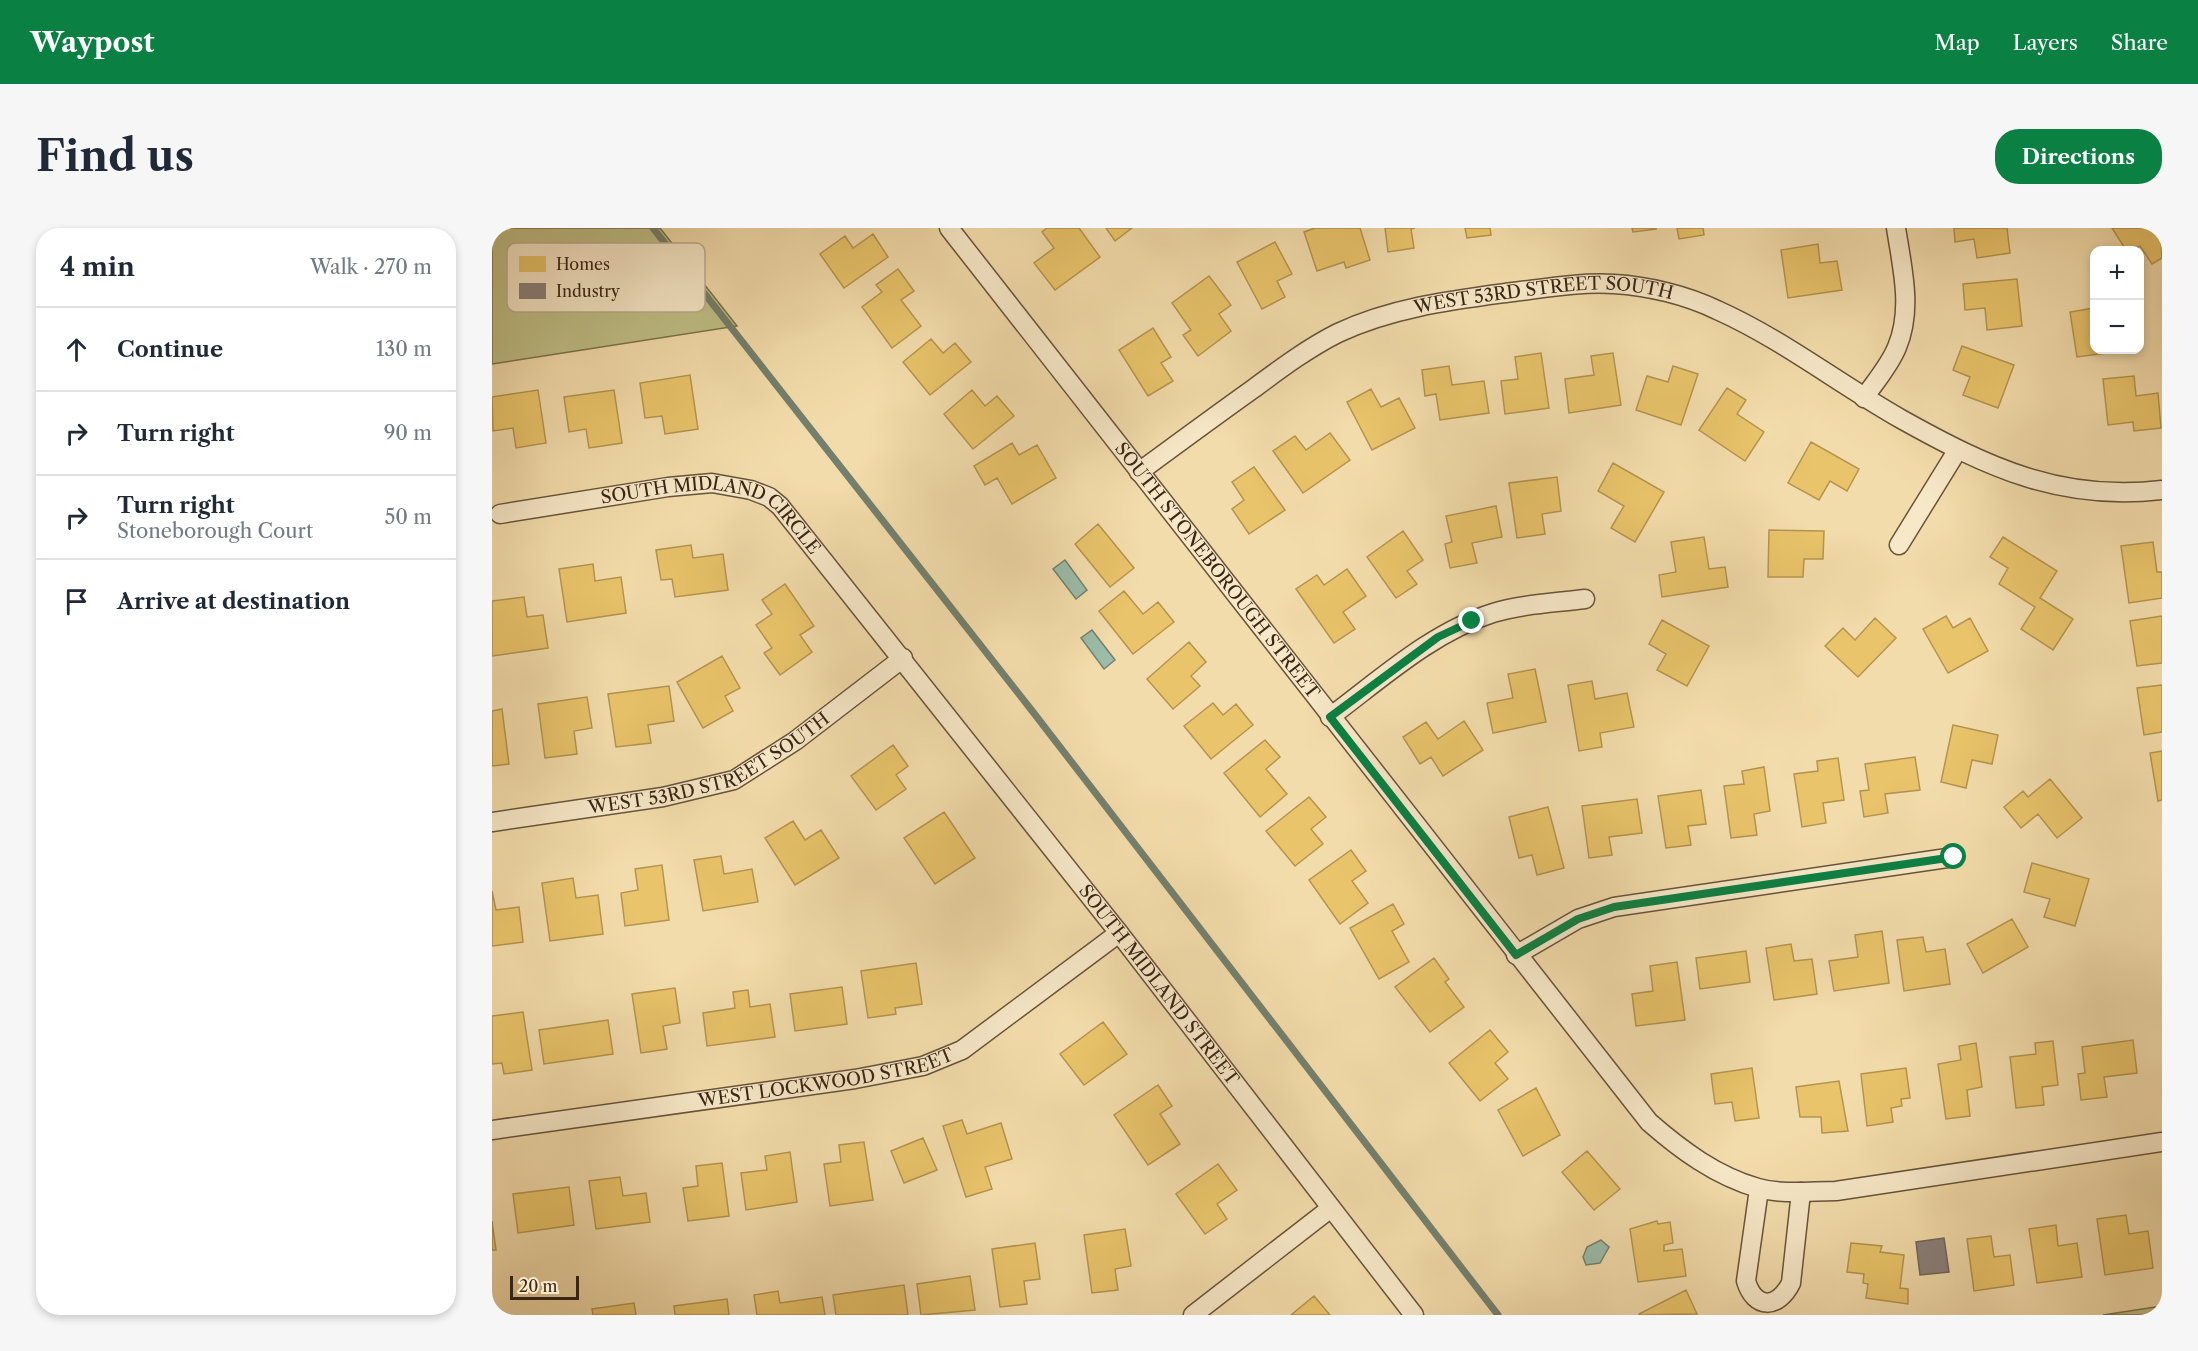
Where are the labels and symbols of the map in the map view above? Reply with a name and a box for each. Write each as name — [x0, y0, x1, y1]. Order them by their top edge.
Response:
legend — [507, 243, 705, 312]
text: Homes — [556, 254, 610, 274]
street label: WEST 53RD STREET SOUTH — [1411, 273, 1676, 319]
text: Industry — [556, 281, 621, 301]
street label: SOUTH STONEBOROUGH STREET — [1110, 438, 1325, 703]
street label: SOUTH MIDLAND CIRCLE — [599, 472, 825, 559]
route end — [1458, 607, 1484, 633]
street label: WEST 53RD STREET SOUTH — [586, 708, 834, 819]
route start — [1940, 843, 1966, 869]
street label: SOUTH MIDLAND STREET — [1074, 880, 1244, 1090]
street label: WEST LOCKWOOD STREET — [696, 1043, 957, 1112]
scale bar — [510, 1273, 579, 1300]

